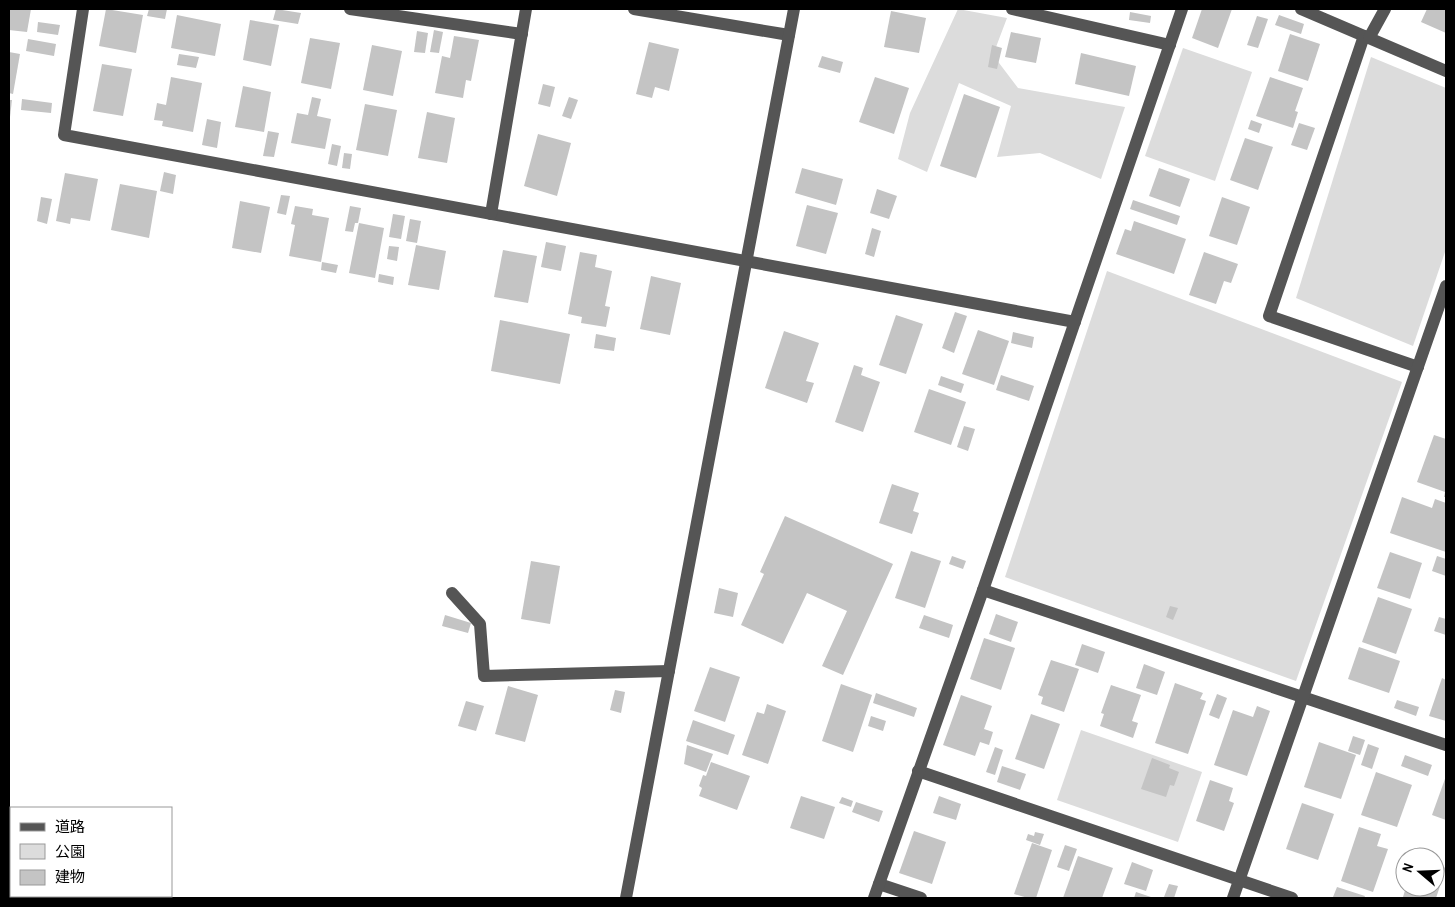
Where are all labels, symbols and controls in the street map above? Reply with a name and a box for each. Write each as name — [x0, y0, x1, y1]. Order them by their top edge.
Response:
legend — [10, 807, 172, 897]
text: 道路 — [55, 816, 85, 837]
text: 公園 — [55, 841, 85, 862]
north arrow — [1395, 847, 1445, 897]
text: N — [1398, 861, 1418, 875]
text: 建物 — [55, 866, 85, 887]

